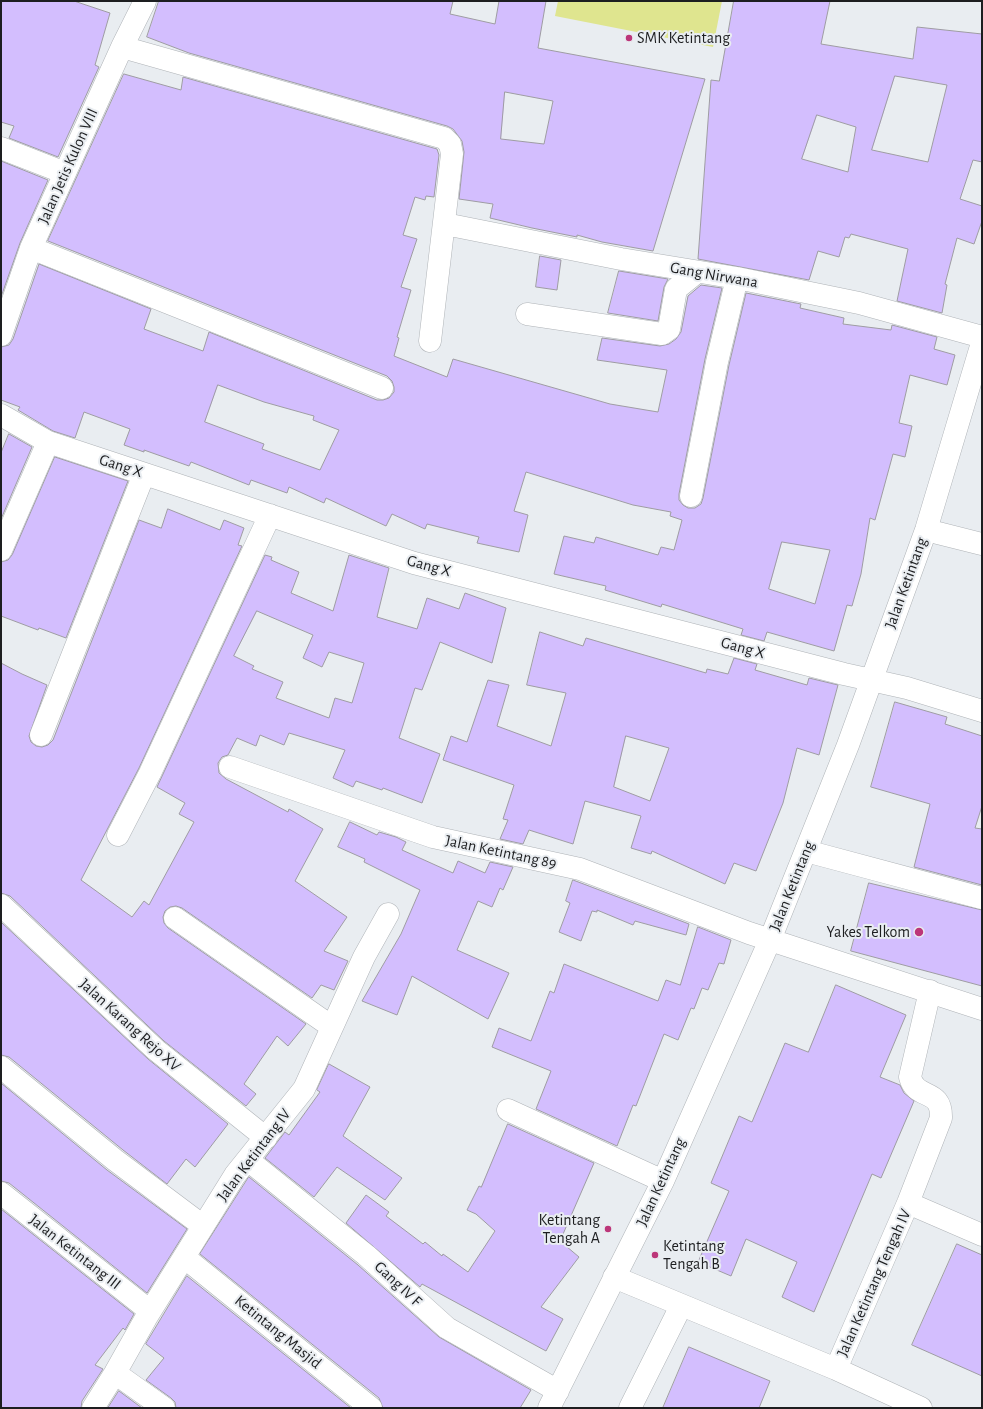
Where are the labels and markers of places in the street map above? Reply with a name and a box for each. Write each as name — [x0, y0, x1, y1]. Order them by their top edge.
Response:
place label: SMK Ketintang — [637, 28, 730, 48]
marker: SMK Ketintang — [624, 33, 634, 43]
place label: Yakes Telkom — [827, 922, 910, 942]
marker: Yakes Telkom — [913, 926, 925, 938]
place label: Ketintang Tengah A — [539, 1210, 600, 1248]
marker: Ketintang Tengah A — [603, 1224, 613, 1234]
place label: Ketintang Tengah B — [663, 1236, 724, 1274]
marker: Ketintang Tengah B — [650, 1250, 660, 1260]

